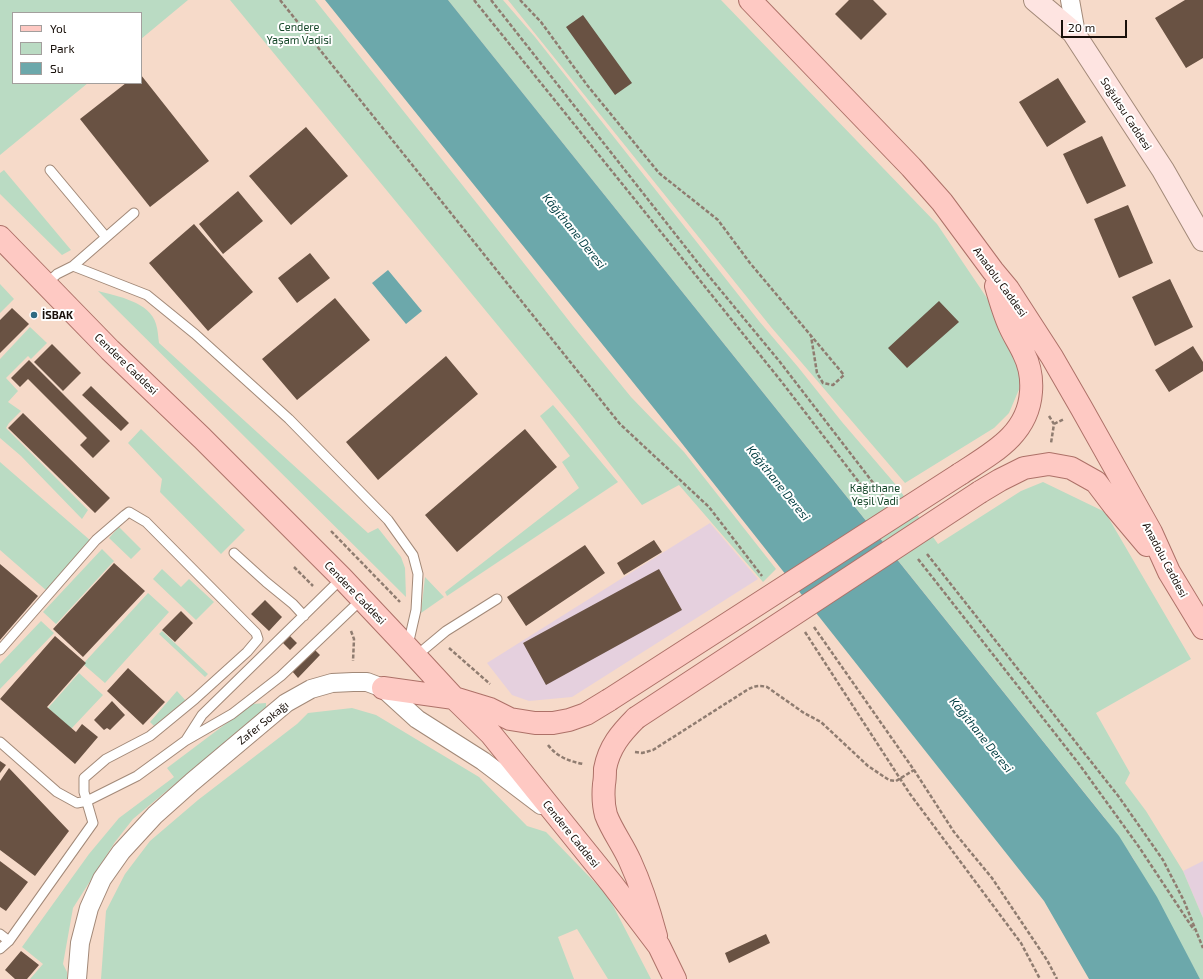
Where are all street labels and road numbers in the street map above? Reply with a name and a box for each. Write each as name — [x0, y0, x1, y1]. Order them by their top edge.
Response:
street label: Soğuksu Caddesi — [1098, 75, 1154, 153]
street label: Anadolu Caddesi — [970, 245, 1030, 319]
street label: Cendere Caddesi — [92, 331, 160, 397]
street label: Anadolu Caddesi — [1140, 520, 1190, 600]
street label: Cendere Caddesi — [322, 559, 388, 627]
street label: Zafer Sokağı — [235, 698, 291, 748]
street label: Cendere Caddesi — [540, 798, 602, 870]

